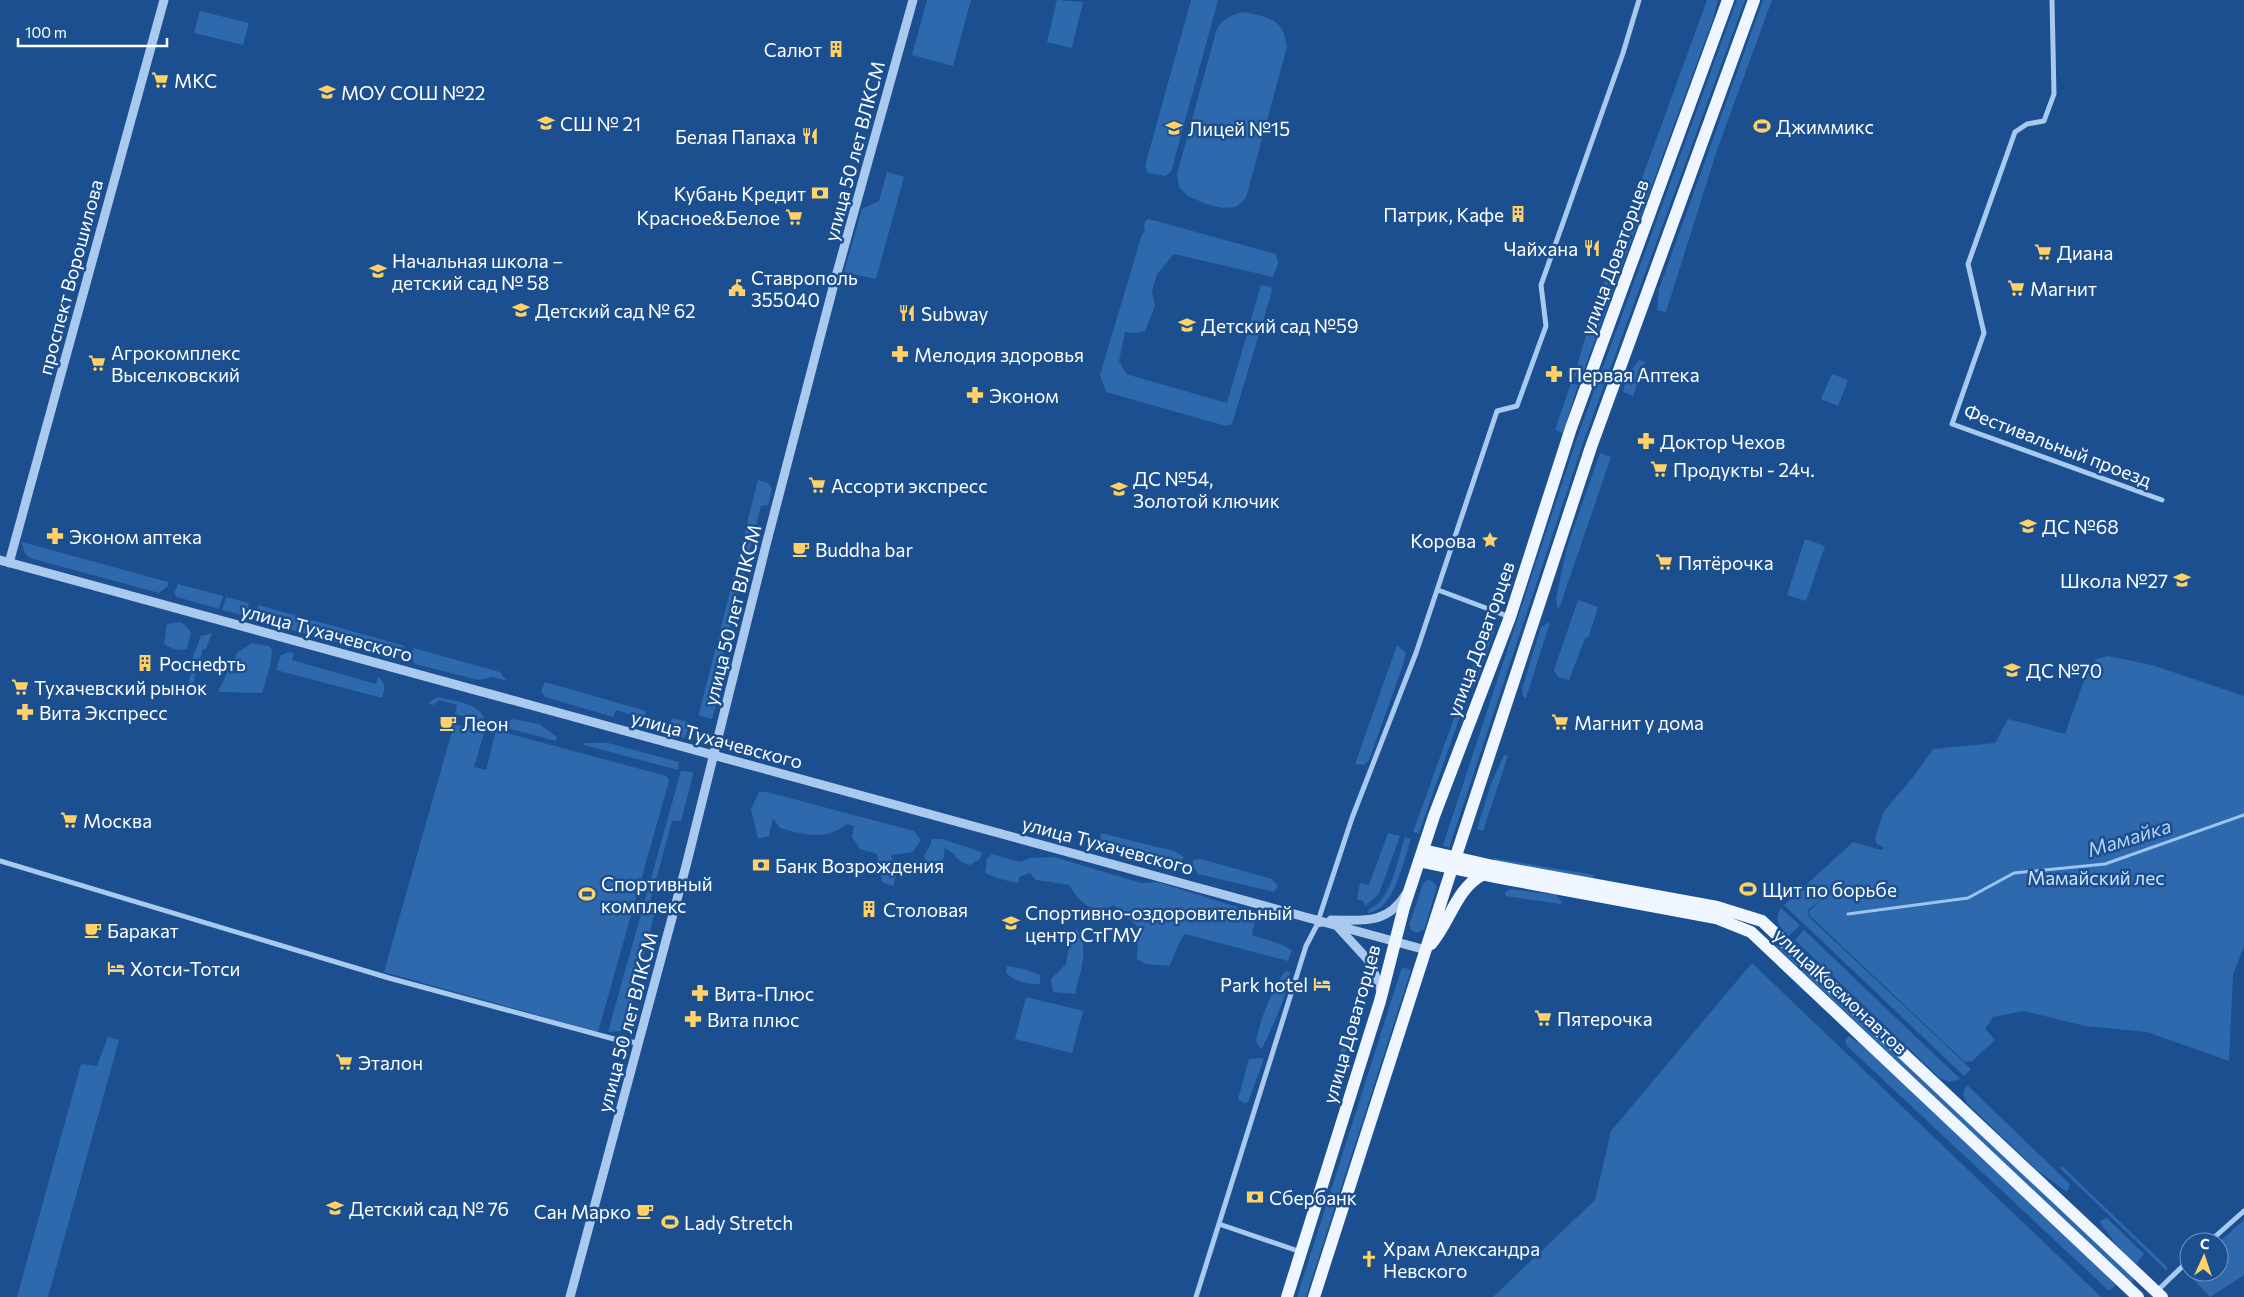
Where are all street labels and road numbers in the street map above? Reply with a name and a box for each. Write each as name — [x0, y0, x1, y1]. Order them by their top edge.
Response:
street label: улица 50 лет ВЛКСМ — [819, 58, 889, 244]
street label: улица Доваторцев — [1575, 176, 1653, 338]
street label: проспект Ворошилова — [33, 177, 107, 377]
street label: Фестивальный проезд — [1961, 399, 2155, 491]
street label: улица 50 лет ВЛКСМ — [698, 522, 766, 708]
street label: улица Доваторцев — [1441, 558, 1519, 720]
street label: улица Тухачевского — [239, 598, 415, 666]
street label: улица Тухачевского — [629, 705, 805, 773]
street label: улица Тухачевского — [1020, 811, 1196, 879]
street label: улица Космонавтов — [1769, 923, 1913, 1059]
street label: улица 50 лет ВЛКСМ — [592, 929, 662, 1115]
street label: улица Доваторцев — [1317, 942, 1385, 1106]

